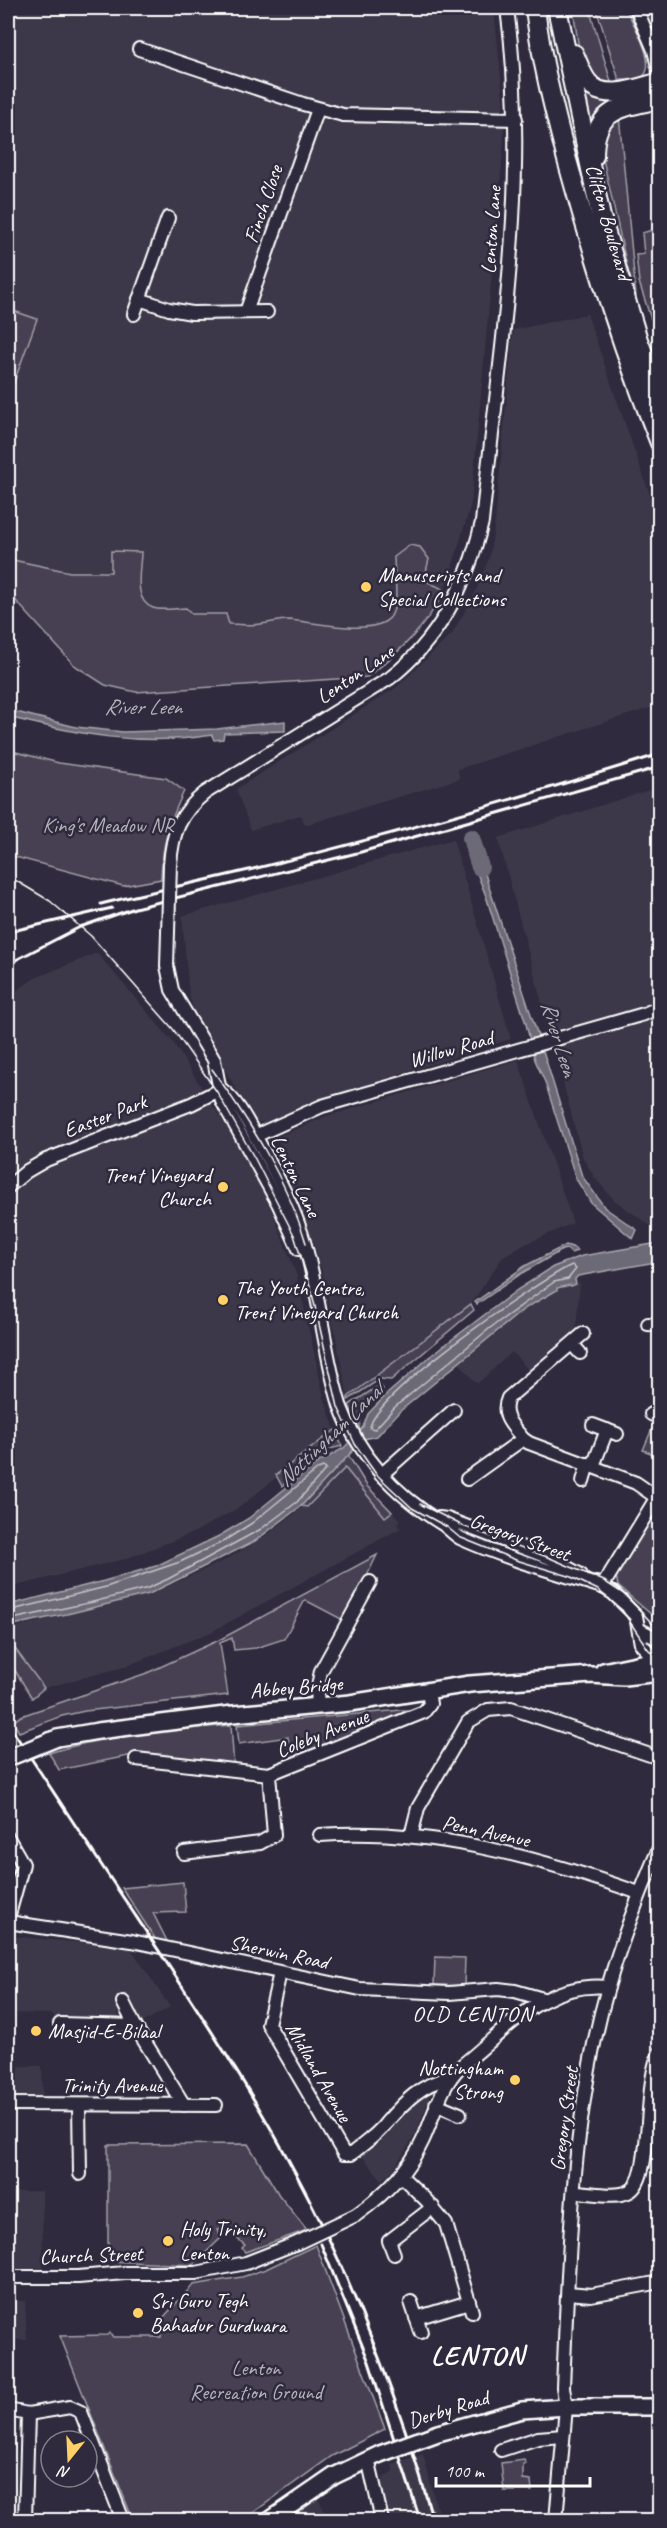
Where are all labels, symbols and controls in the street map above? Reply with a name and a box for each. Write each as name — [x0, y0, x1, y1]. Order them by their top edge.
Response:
street label: Finch Close — [238, 161, 289, 246]
street label: Clifton Boulevard — [580, 161, 639, 286]
street label: Lenton Lane — [475, 183, 507, 275]
place label: Manuscripts and Special Collections — [378, 562, 507, 612]
marker: Manuscripts and Special Collections — [359, 580, 373, 594]
street label: Lenton Lane — [311, 637, 401, 709]
water label: River Leen — [104, 693, 184, 721]
park label: King's Meadow NR — [42, 812, 176, 838]
water label: River Leen — [534, 998, 584, 1082]
street label: Willow Road — [406, 1024, 500, 1073]
street label: Easter Park — [60, 1088, 151, 1144]
street label: Lenton Lane — [265, 1131, 328, 1223]
place label: Trent Vineyard Church — [105, 1162, 215, 1212]
marker: Trent Vineyard Church — [216, 1180, 230, 1194]
place label: The Youth Centre, Trent Vineyard Church — [235, 1275, 400, 1325]
marker: The Youth Centre, Trent Vineyard Church — [216, 1293, 230, 1307]
water label: Nottingham Canal — [271, 1372, 394, 1492]
street label: Gregory Street — [466, 1507, 576, 1568]
street label: Abbey Bridge — [249, 1670, 345, 1704]
street label: Coleby Avenue — [272, 1702, 373, 1763]
street label: Penn Avenue — [440, 1809, 534, 1853]
street label: Sherwin Road — [227, 1929, 334, 1976]
district label: OLD LENTON — [412, 2000, 536, 2028]
place label: Masjid-E-Bilaal — [48, 2018, 163, 2044]
street label: Midland Avenue — [280, 2018, 358, 2127]
marker: Masjid-E-Bilaal — [29, 2024, 43, 2038]
place label: Nottingham Strong — [418, 2055, 505, 2105]
street label: Gregory Street — [544, 2063, 584, 2173]
street label: Trinity Avenue — [62, 2072, 163, 2098]
marker: Nottingham Strong — [508, 2073, 522, 2087]
place label: Holy Trinity, Lenton — [180, 2216, 266, 2266]
marker: Holy Trinity, Lenton — [161, 2234, 175, 2248]
street label: Church Street — [39, 2240, 145, 2270]
place label: Sri Guru Tegh Bahadur Gurdwara — [150, 2288, 289, 2338]
marker: Sri Guru Tegh Bahadur Gurdwara — [131, 2306, 145, 2320]
district label: LENTON — [431, 2338, 528, 2372]
park label: Lenton Recreation Ground — [190, 2355, 326, 2405]
street label: Derby Road — [405, 2383, 495, 2434]
north arrow — [39, 2429, 99, 2489]
scale bar — [436, 2450, 590, 2488]
text: N — [54, 2460, 72, 2483]
text: 100 m — [445, 2460, 486, 2482]

